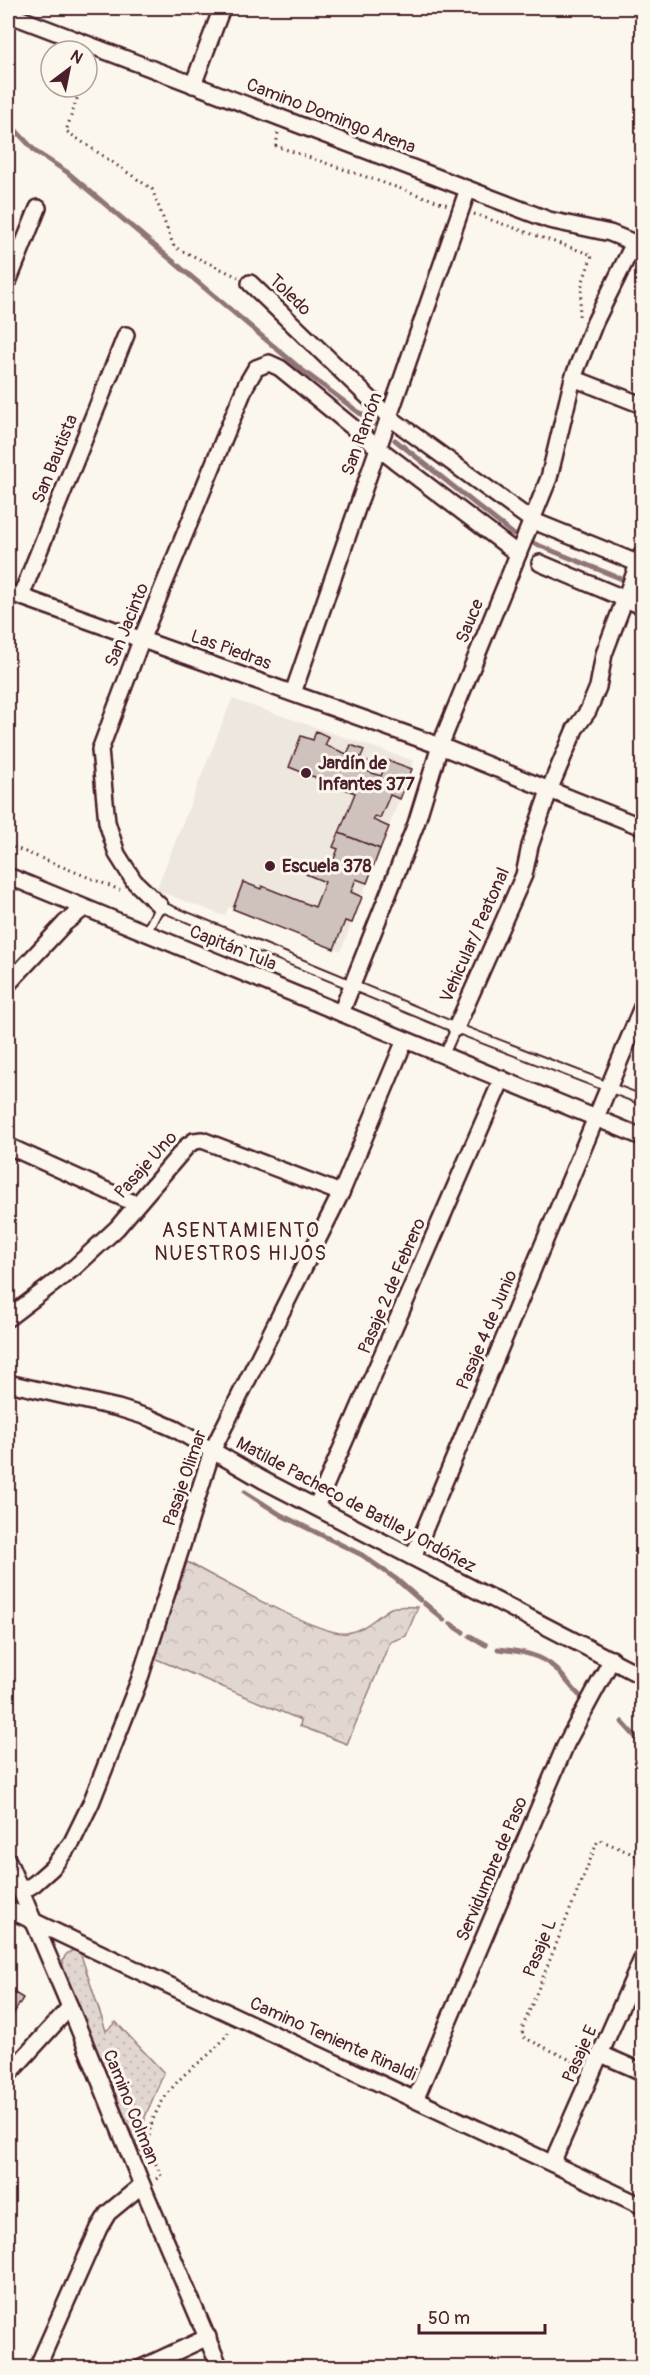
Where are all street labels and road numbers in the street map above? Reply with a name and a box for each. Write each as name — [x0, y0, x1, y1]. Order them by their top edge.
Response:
street label: Camino Domingo Arena — [243, 73, 419, 159]
street label: Toledo — [264, 269, 316, 321]
street label: San Ramón — [336, 389, 388, 479]
street label: San Bautista — [27, 411, 83, 507]
street label: San Jacinto — [100, 579, 154, 670]
street label: Sauce — [451, 595, 489, 646]
street label: Las Piedras — [188, 625, 274, 675]
street label: Vehicular/ Peatonal — [435, 864, 515, 1006]
street label: Capitán Tula — [186, 920, 280, 976]
street label: Pasaje Uno — [110, 1126, 183, 1204]
street label: Pasaje 2 de Febrero — [353, 1214, 431, 1357]
street label: Pasaje 4 de Junio — [451, 1266, 523, 1393]
street label: Pasaje Olimar — [158, 1426, 212, 1529]
street label: Matilde Pacheco de Batlle y Ordóñez — [232, 1432, 480, 1578]
street label: Servidumbre de Paso — [451, 1793, 533, 1945]
street label: Pasaje L — [518, 1915, 562, 1981]
street label: Camino Teniente Rinaldi — [246, 1992, 420, 2086]
street label: Pasaje E — [557, 2022, 603, 2086]
street label: Camino Colman — [98, 2046, 164, 2168]

